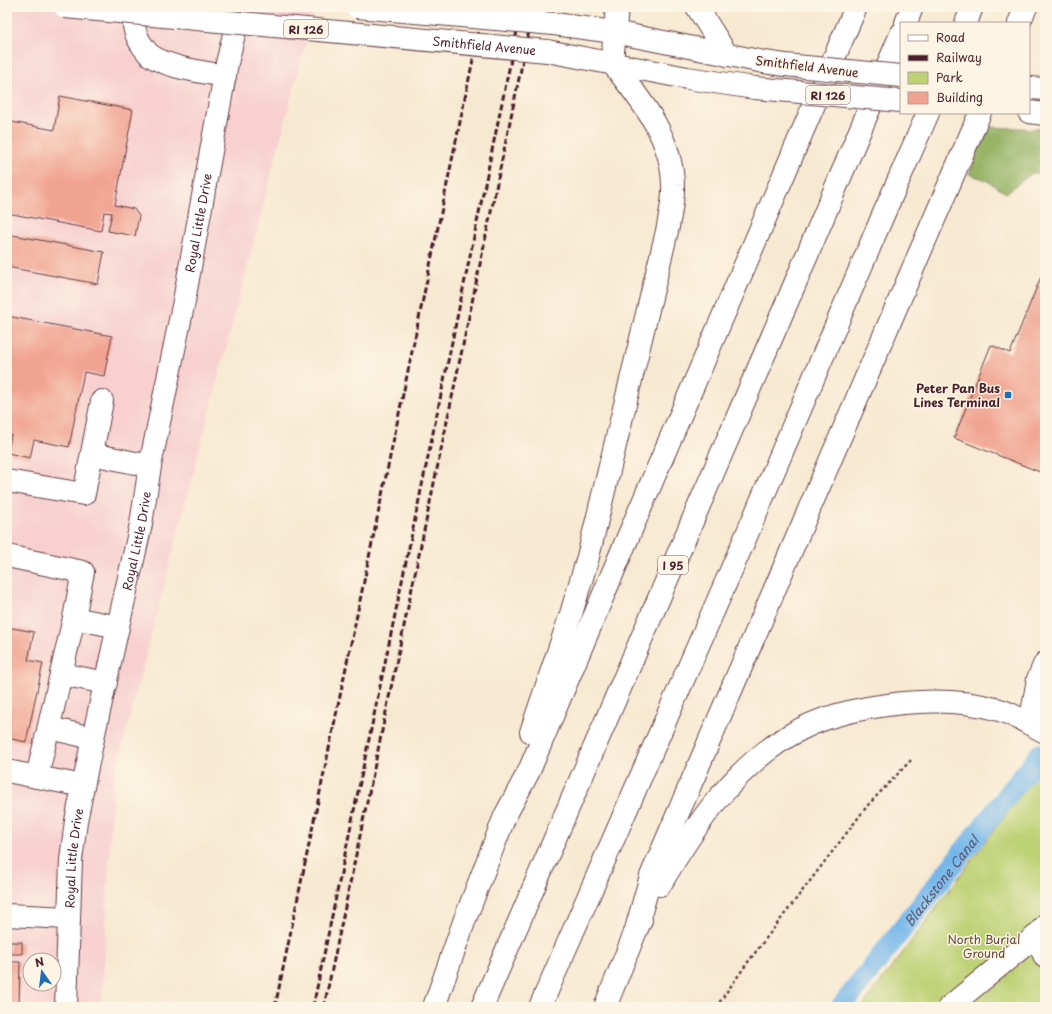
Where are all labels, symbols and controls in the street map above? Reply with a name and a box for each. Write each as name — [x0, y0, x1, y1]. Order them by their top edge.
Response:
road number: RI 126 — [284, 20, 328, 38]
legend — [900, 22, 1030, 114]
text: Road — [936, 28, 965, 46]
street label: Smithfield Avenue — [432, 32, 537, 59]
text: Railway — [936, 48, 982, 66]
street label: Smithfield Avenue — [754, 51, 860, 81]
text: Park — [936, 68, 963, 86]
road number: RI 126 — [806, 86, 850, 104]
text: Building — [936, 88, 983, 106]
street label: Royal Little Drive — [180, 172, 216, 274]
place label: Peter Pan Bus Lines Terminal — [914, 379, 1000, 411]
marker: Peter Pan Bus Lines Terminal — [1003, 390, 1013, 400]
street label: Royal Little Drive — [117, 490, 155, 592]
road number: I 95 — [658, 556, 688, 574]
street label: Royal Little Drive — [60, 806, 87, 909]
water label: Blackstone Canal — [899, 829, 984, 930]
park label: North Burial Ground — [948, 930, 1020, 962]
north arrow — [22, 952, 62, 992]
text: N — [33, 952, 46, 971]

